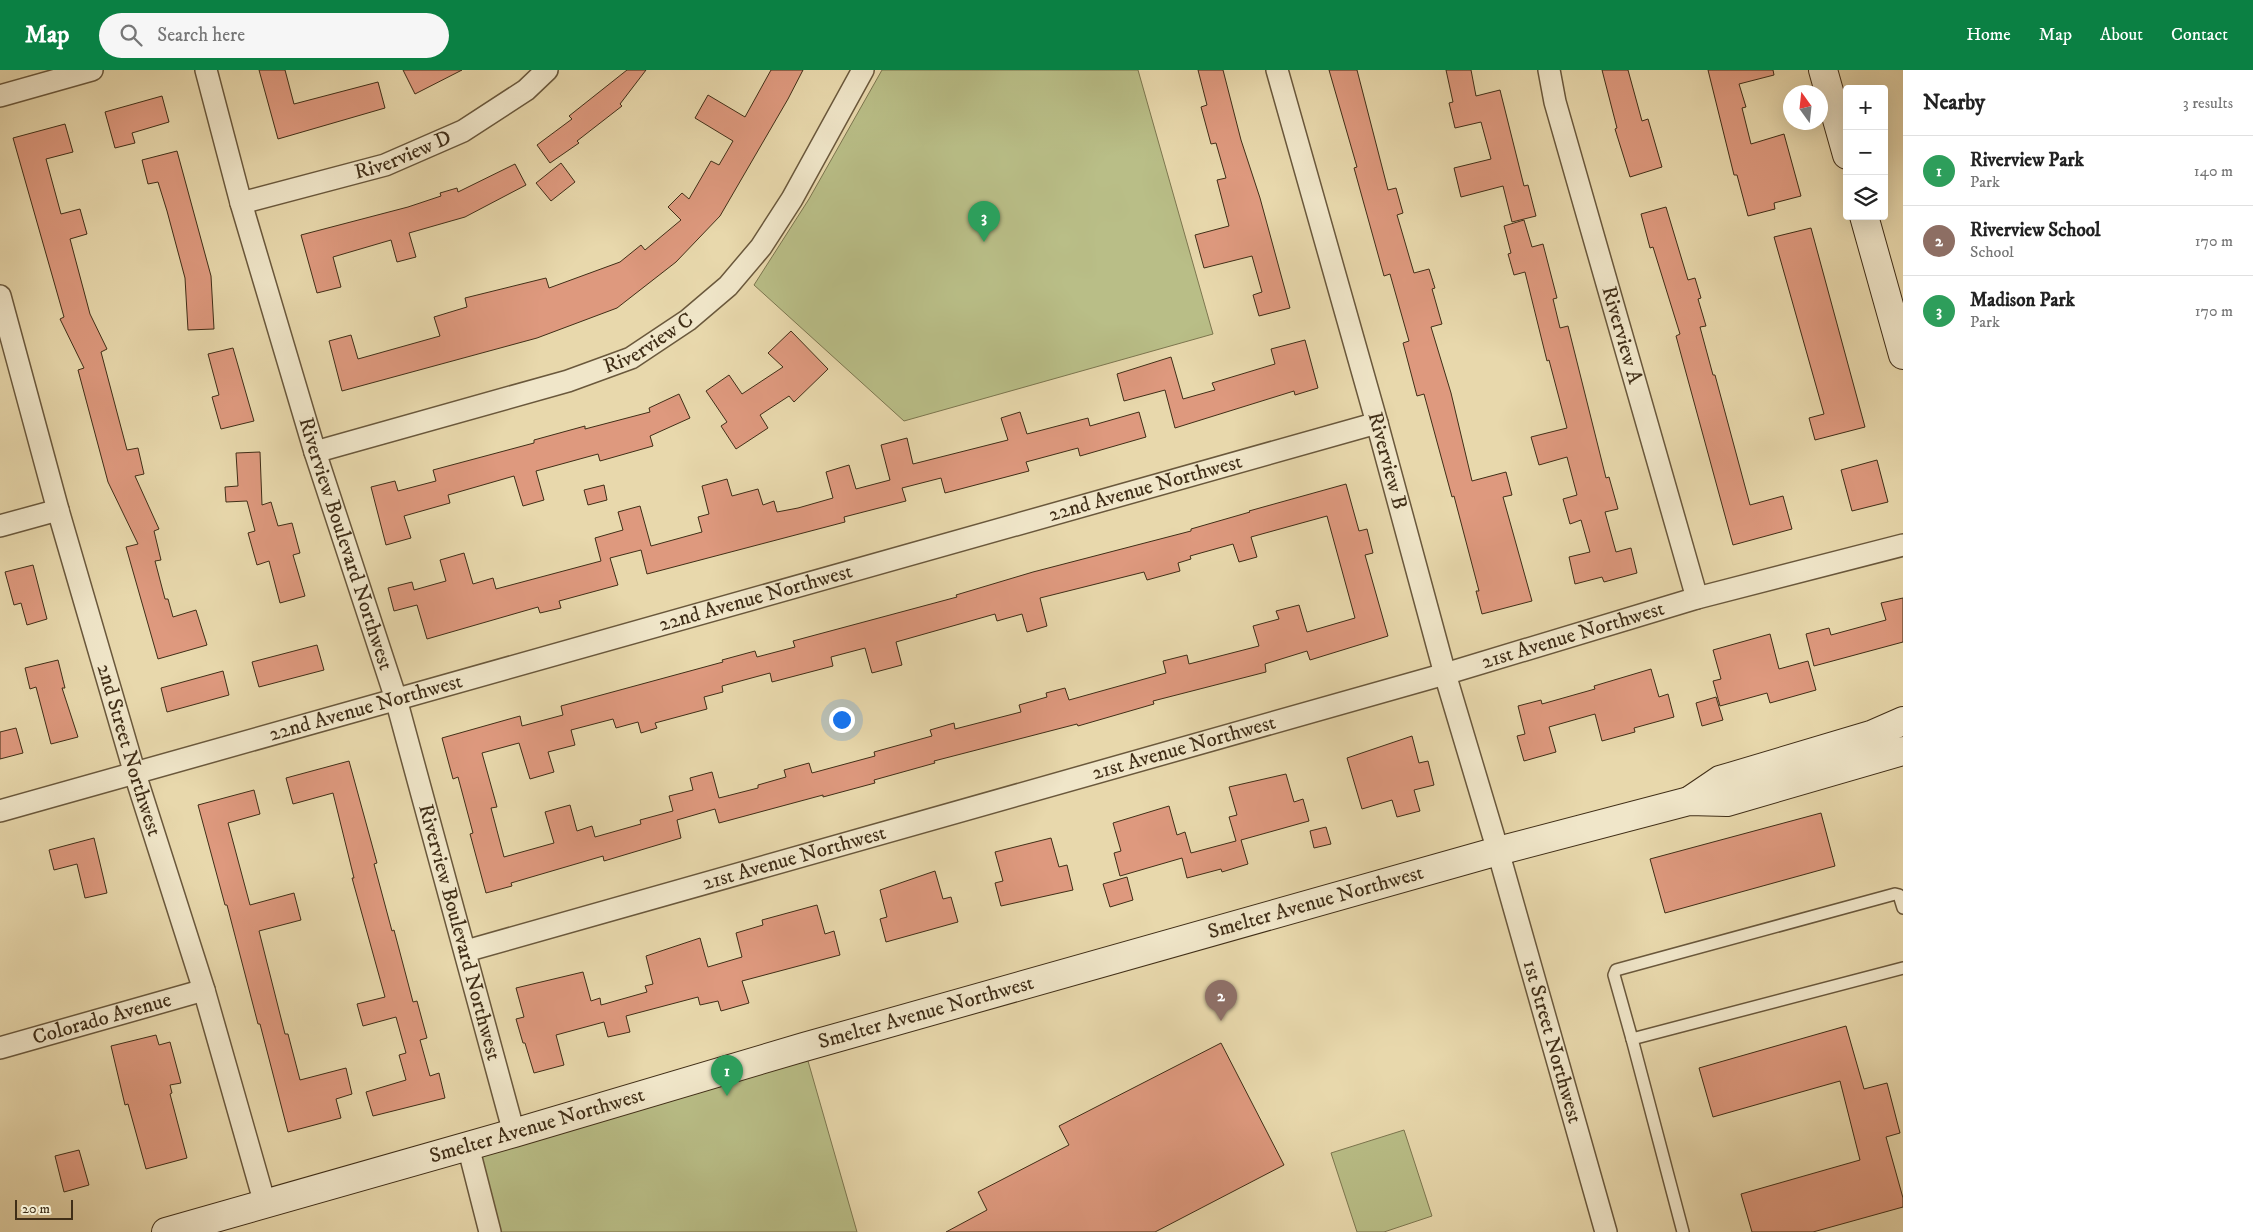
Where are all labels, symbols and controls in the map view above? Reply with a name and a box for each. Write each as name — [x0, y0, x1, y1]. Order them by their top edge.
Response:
search box — [99, 13, 449, 58]
text: Map — [25, 20, 69, 50]
icon: search — [117, 21, 145, 49]
text: Search here — [157, 24, 245, 47]
text: Home — [1966, 24, 2011, 46]
text: Map — [2039, 24, 2072, 46]
text: About — [2100, 24, 2143, 46]
text: Contact — [2171, 24, 2228, 46]
north arrow — [1783, 85, 1828, 130]
map controls — [1843, 85, 1888, 220]
button: + — [1843, 85, 1888, 130]
text: Nearby — [1923, 90, 1985, 116]
text: 3 results — [2183, 93, 2233, 113]
street label: Riverview D — [352, 125, 456, 186]
button: − — [1843, 130, 1888, 175]
text: Riverview Park — [1970, 149, 2084, 172]
text: 1 — [1936, 161, 1942, 181]
text: 140 m — [2194, 161, 2233, 181]
text: Park — [1970, 172, 2000, 192]
button: layers — [1843, 175, 1888, 220]
pin: 3 — [968, 201, 1000, 242]
text: Riverview School — [1970, 219, 2101, 242]
text: 2 — [1935, 231, 1943, 251]
text: 170 m — [2195, 231, 2233, 251]
text: School — [1970, 242, 2014, 262]
street label: Riverview A — [1595, 283, 1648, 387]
text: Madison Park — [1970, 289, 2075, 312]
text: 3 — [1936, 301, 1942, 321]
text: 170 m — [2195, 301, 2233, 321]
street label: Riverview C — [600, 307, 699, 380]
text: Park — [1970, 312, 2000, 332]
street label: Riverview B — [1362, 409, 1413, 512]
street label: Riverview Boulevard Northwest — [292, 414, 399, 674]
street label: 22nd Avenue Northwest — [1046, 449, 1245, 528]
street label: 22nd Avenue Northwest — [656, 558, 856, 638]
street label: 21st Avenue Northwest — [1478, 596, 1668, 675]
street label: 2nd Street Northwest — [91, 661, 167, 840]
street label: 22nd Avenue Northwest — [266, 668, 466, 748]
your location — [829, 707, 855, 733]
street label: 21st Avenue Northwest — [1089, 709, 1279, 786]
street label: Riverview Boulevard Northwest — [412, 801, 507, 1064]
street label: 21st Avenue Northwest — [699, 820, 889, 896]
street label: Smelter Avenue Northwest — [1205, 860, 1427, 945]
street label: 1st Street Northwest — [1517, 957, 1588, 1127]
street label: Smelter Avenue Northwest — [815, 970, 1037, 1055]
pin: 2 — [1205, 980, 1237, 1021]
street label: Colorado Avenue — [30, 987, 175, 1051]
pin: 1 — [711, 1055, 743, 1096]
street label: Smelter Avenue Northwest — [427, 1082, 648, 1169]
scale bar — [15, 1197, 72, 1220]
text: 20 m — [22, 1200, 50, 1218]

